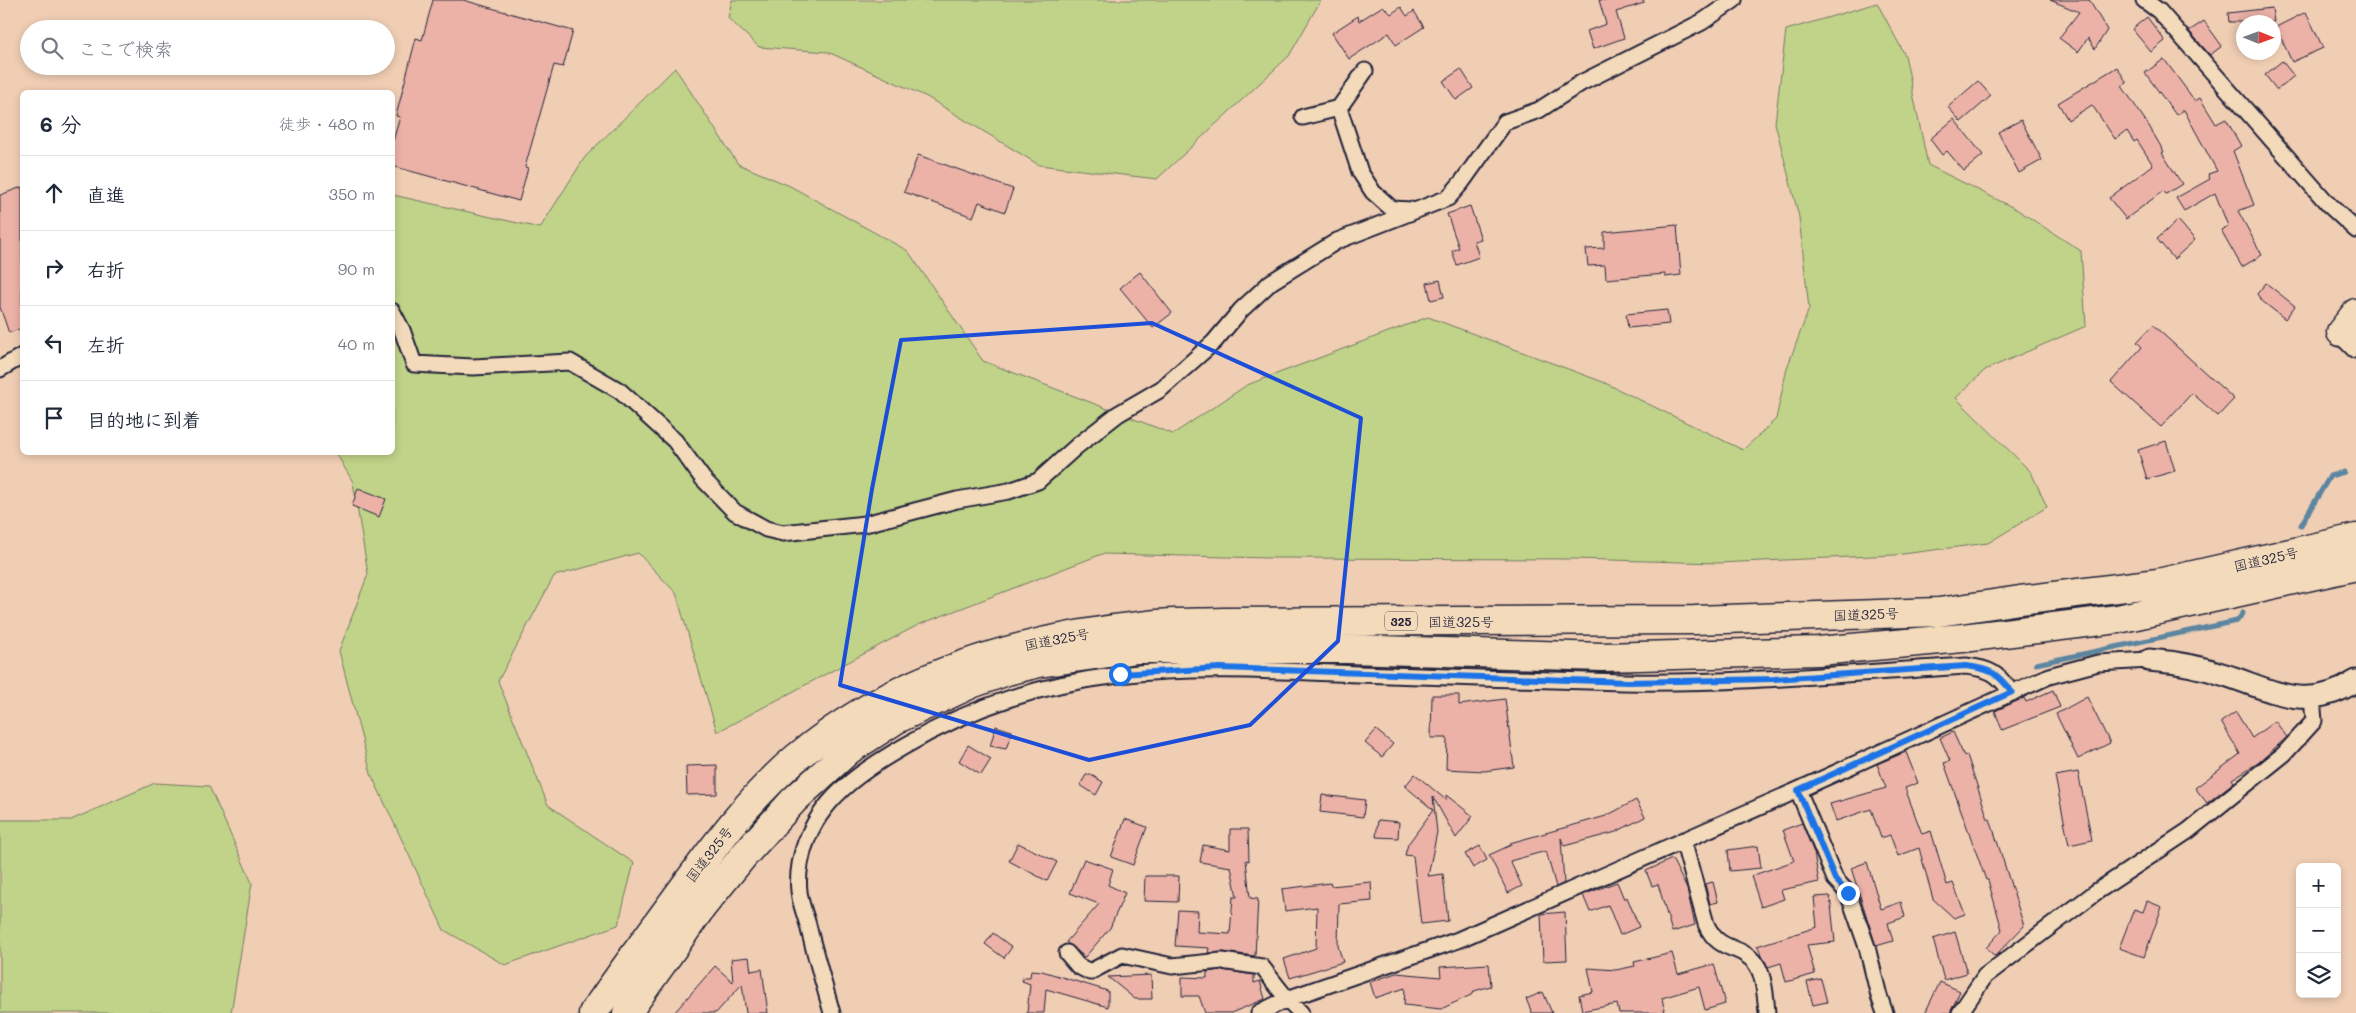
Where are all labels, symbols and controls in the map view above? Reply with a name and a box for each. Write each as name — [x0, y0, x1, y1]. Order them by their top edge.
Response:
north arrow — [2236, 15, 2281, 60]
search box — [20, 20, 395, 75]
icon: search — [38, 34, 66, 62]
text: ここで検索 — [78, 36, 173, 61]
text: 6 分 — [40, 110, 81, 137]
text: 徒歩 · 480 m — [279, 113, 375, 134]
icon: ahead — [40, 179, 68, 207]
text: 直進 — [87, 182, 125, 207]
text: 350 m — [329, 183, 375, 204]
icon: right — [40, 254, 68, 282]
text: 右折 — [87, 257, 125, 282]
text: 90 m — [338, 258, 375, 279]
icon: left — [40, 329, 68, 357]
text: 左折 — [87, 332, 125, 357]
text: 40 m — [338, 333, 375, 354]
icon: arrive — [40, 404, 68, 432]
text: 目的地に到着 — [87, 407, 201, 432]
street label: 国道325号 — [2232, 542, 2300, 576]
street label: 国道325号 — [1833, 603, 1899, 625]
road number: 325 — [1385, 612, 1417, 630]
street label: 国道325号 — [1428, 612, 1494, 631]
street label: 国道325号 — [1023, 623, 1091, 655]
route start — [1109, 663, 1132, 686]
street label: 国道325号 — [681, 822, 737, 886]
map controls — [2296, 863, 2341, 998]
button: + — [2296, 863, 2341, 908]
route end — [1837, 882, 1860, 905]
button: − — [2296, 908, 2341, 953]
button: layers — [2296, 953, 2341, 998]

